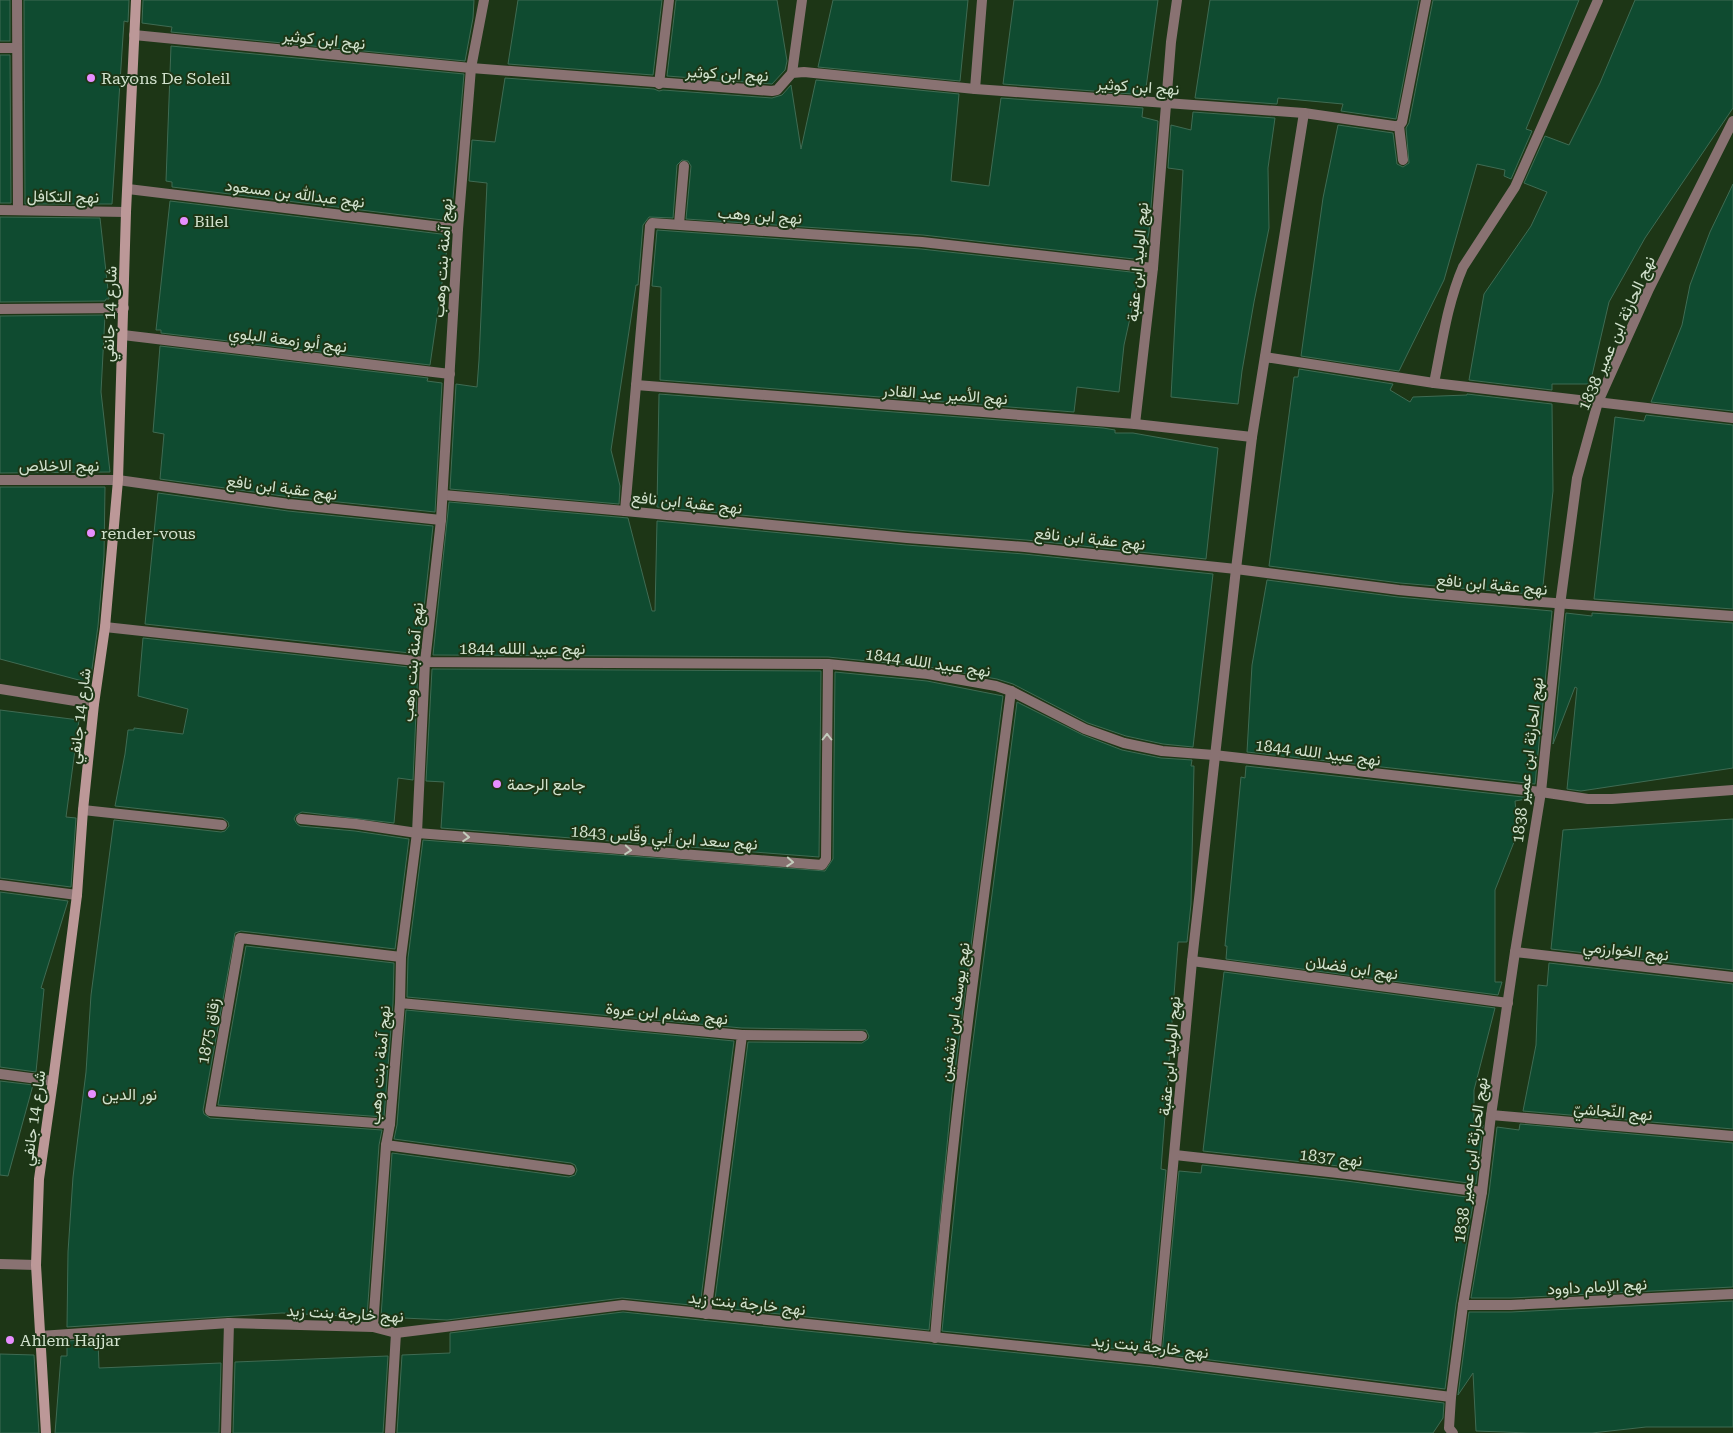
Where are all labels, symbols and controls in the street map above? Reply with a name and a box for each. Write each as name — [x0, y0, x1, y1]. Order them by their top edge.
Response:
street label: نهج ابن كوثير — [280, 26, 366, 55]
street label: نهج ابن كوثير — [684, 62, 769, 87]
place label: Rayons De Soleil — [101, 69, 230, 88]
marker: Rayons De Soleil — [85, 72, 97, 84]
street label: نهج ابن كوثير — [1095, 74, 1180, 101]
street label: نهج عبدالله بن مسعود — [224, 176, 366, 213]
street label: نهج التكافل — [27, 186, 99, 209]
street label: نهج آمنة بنت وهب — [429, 198, 458, 319]
street label: نهج الوليد ابن عقبة — [1123, 201, 1154, 323]
street label: نهج ابن وهب — [717, 203, 803, 230]
place label: Bilel — [194, 212, 228, 231]
marker: Bilel — [178, 215, 190, 227]
street label: نهج الحارثة ابن عمير 1838 — [1574, 253, 1661, 414]
street label: شارع 14 جانفي — [98, 266, 125, 362]
street label: نهج أبو زمعة البلوي — [227, 323, 348, 360]
street label: نهج الأمير عبد القادر — [881, 381, 1008, 410]
street label: نهج الاخلاص — [19, 456, 99, 477]
street label: نهج عقبة ابن نافع — [225, 471, 338, 506]
street label: نهج عقبة ابن نافع — [630, 487, 743, 520]
street label: نهج عقبة ابن نافع — [1033, 523, 1146, 556]
place label: render-vous — [101, 524, 196, 543]
marker: render-vous — [85, 527, 97, 539]
street label: نهج عقبة ابن نافع — [1435, 570, 1548, 601]
street label: نهج آمنة بنت وهب — [398, 602, 429, 723]
street label: نهج عبيد اللله 1844 — [459, 639, 585, 660]
street label: نهج عبيد اللله 1844 — [864, 644, 992, 683]
street label: شارع 14 جانفي — [64, 667, 99, 765]
street label: نهج الحارثة ابن عمير 1838 — [1508, 676, 1549, 844]
one-way arrow — [822, 733, 832, 740]
street label: نهج عبيد اللله 1844 — [1254, 735, 1382, 772]
place label: جامع الرحمة — [507, 775, 586, 796]
marker: جامع الرحمة — [491, 778, 503, 790]
street label: نهج سعد ابن أبي وقّاس 1843 — [569, 820, 758, 858]
one-way arrow — [462, 831, 470, 842]
one-way arrow — [624, 844, 632, 855]
one-way arrow — [786, 857, 794, 868]
street label: نهج الخوارزمي — [1582, 937, 1670, 968]
street label: نهج يوسف ابن تشفين — [935, 941, 976, 1083]
street label: نهج ابن فضلان — [1304, 952, 1399, 985]
street label: نهج الوليد ابن عقبة — [1155, 995, 1186, 1117]
street label: زقاق 1875 — [193, 997, 225, 1066]
street label: نهج هشام ابن عروة — [605, 999, 729, 1030]
street label: نهج آمنة بنت وهب — [365, 1005, 396, 1126]
street label: شارع 14 جانفي — [17, 1069, 54, 1167]
street label: نهج الحارثة ابن عمير 1838 — [1449, 1076, 1494, 1244]
place label: نور الدين — [102, 1085, 157, 1105]
marker: نور الدين — [86, 1088, 98, 1100]
street label: نهج النّجاشيّ — [1572, 1099, 1653, 1128]
street label: نهج 1837 — [1298, 1145, 1363, 1172]
street label: نهج الإمام داوود — [1547, 1274, 1648, 1301]
street label: نهج خارجة بنت زيد — [687, 1288, 807, 1321]
street label: نهج خارجة بنت زيد — [286, 1301, 404, 1328]
place label: Ahlem Hajjar — [20, 1331, 121, 1350]
street label: نهج خارجة بنت زيد — [1090, 1331, 1210, 1364]
marker: Ahlem Hajjar — [4, 1334, 16, 1346]

